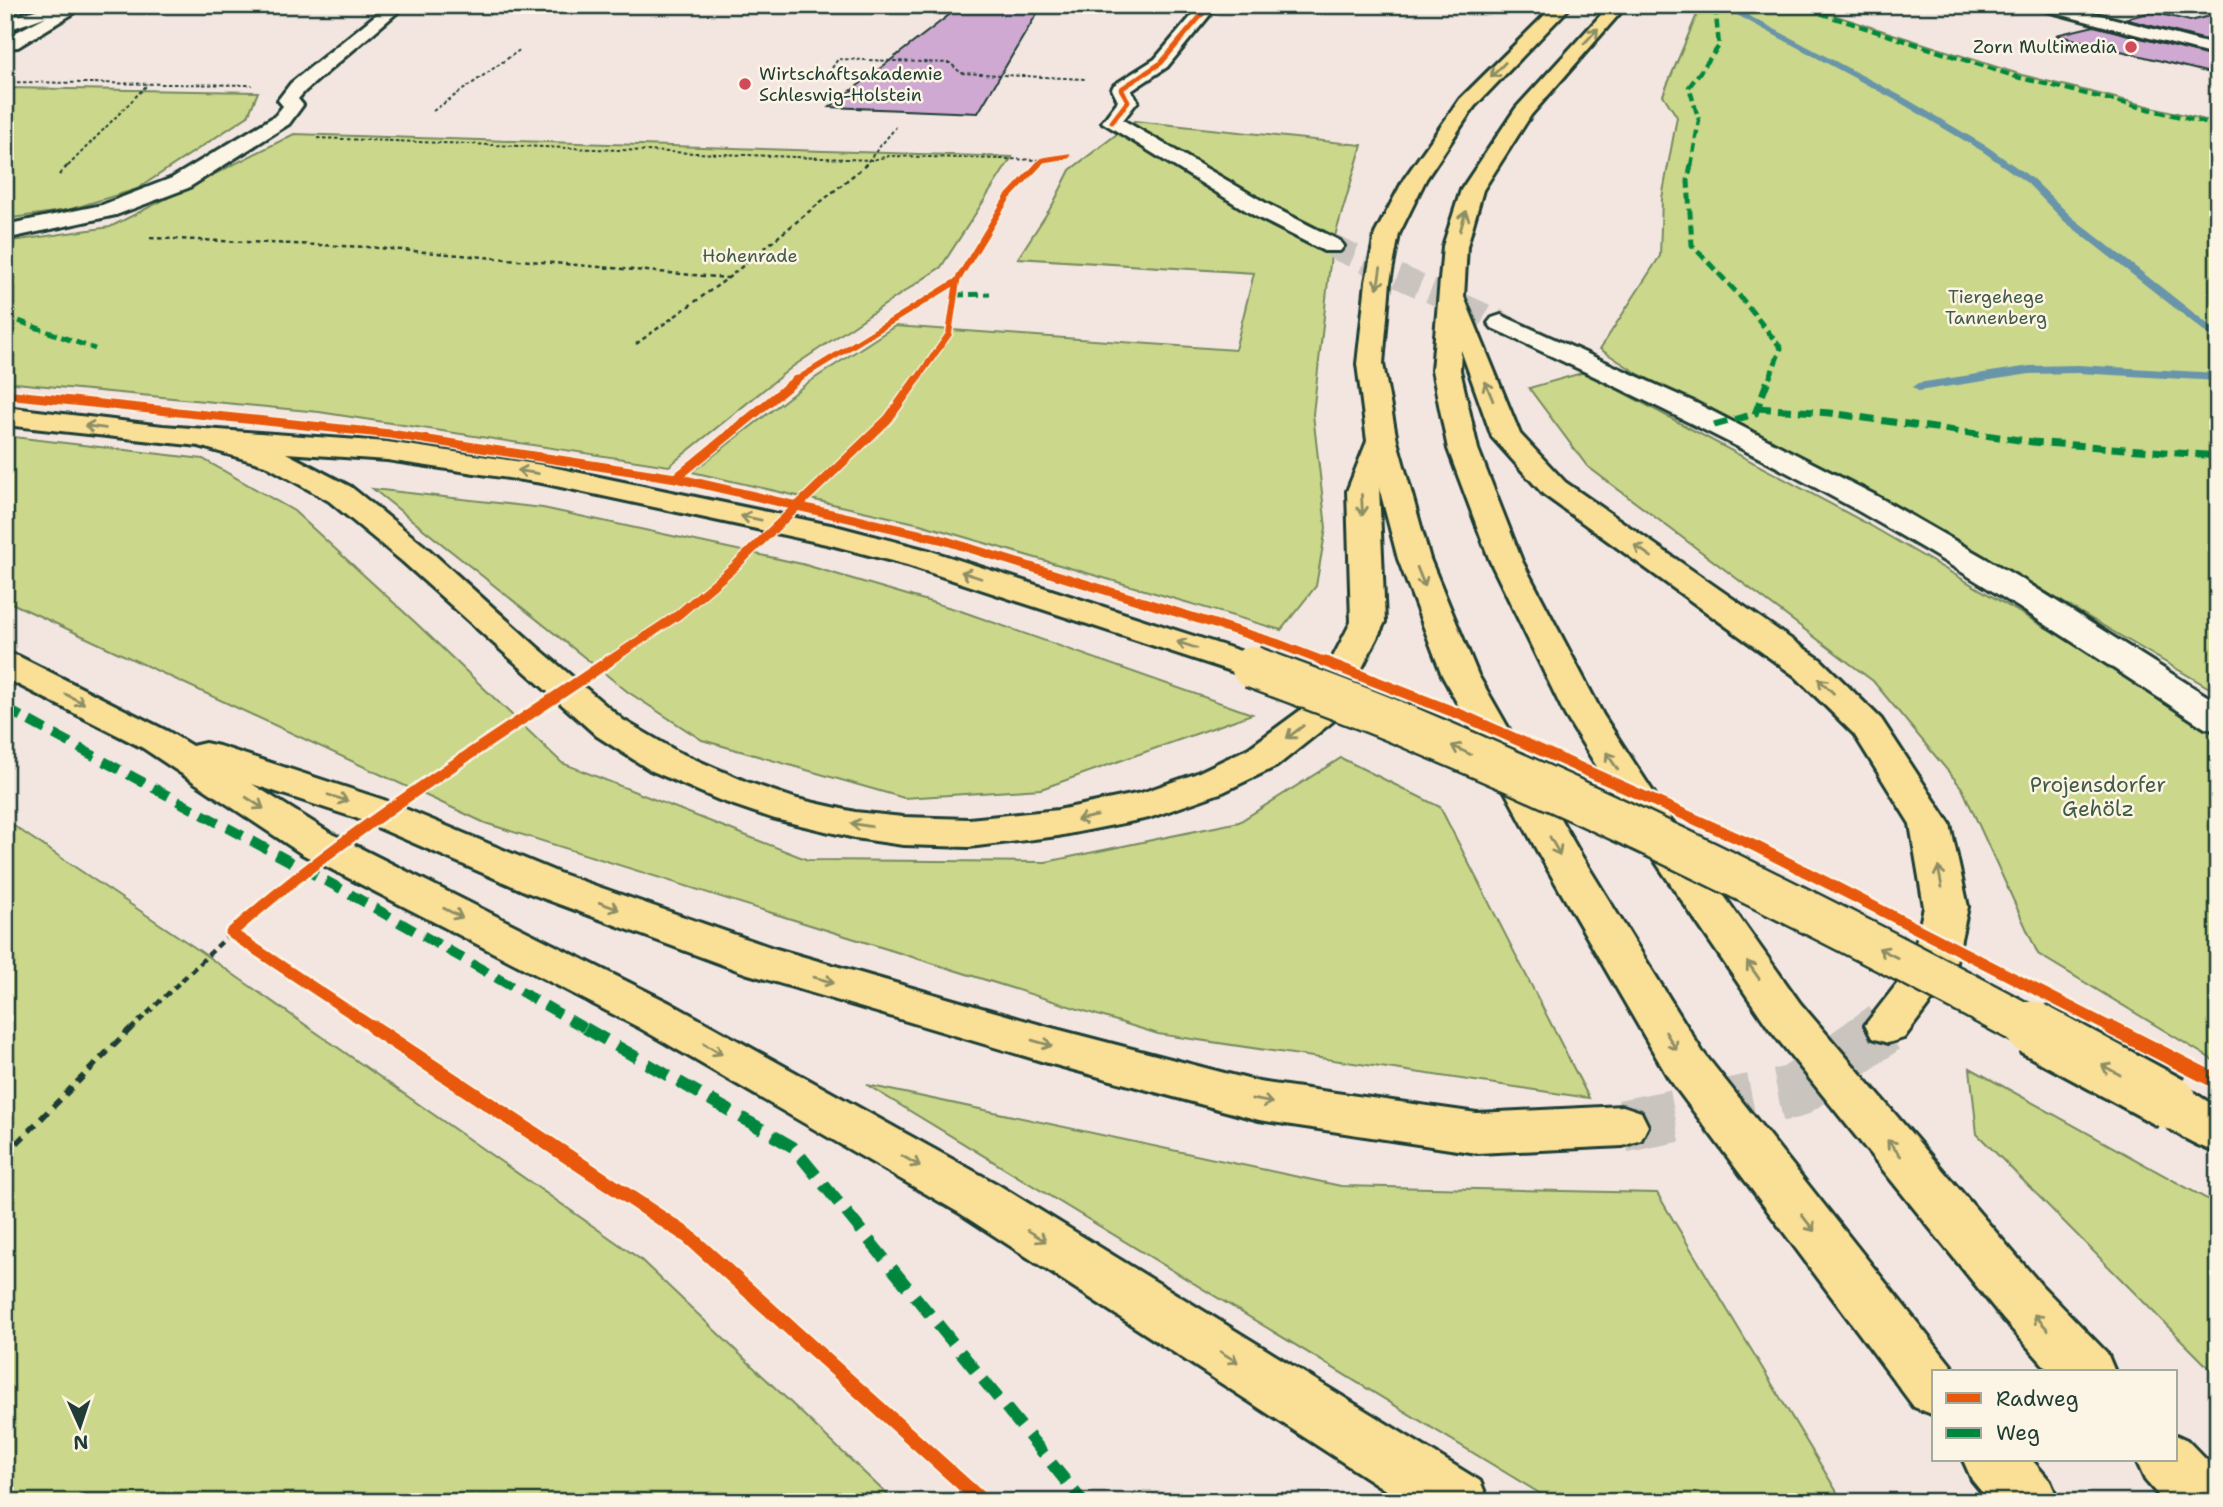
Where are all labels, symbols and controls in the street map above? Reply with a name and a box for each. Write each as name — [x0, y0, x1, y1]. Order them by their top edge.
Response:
one-way arrow — [1582, 28, 1599, 45]
place label: Zorn Multimedia — [1973, 35, 2117, 59]
marker: Zorn Multimedia — [2123, 39, 2139, 55]
place label: Wirtschaftsakademie Schleswig-Holstein — [759, 62, 943, 107]
one-way arrow — [1489, 62, 1506, 79]
marker: Wirtschaftsakademie Schleswig-Holstein — [737, 76, 753, 92]
one-way arrow — [1457, 210, 1470, 232]
park label: Hohenrade — [702, 244, 798, 268]
one-way arrow — [1372, 266, 1385, 289]
park label: Tiergehege Tannenberg — [1945, 285, 2047, 330]
one-way arrow — [1482, 381, 1495, 403]
one-way arrow — [84, 420, 107, 433]
one-way arrow — [517, 465, 540, 478]
one-way arrow — [1356, 494, 1369, 517]
one-way arrow — [740, 511, 763, 525]
one-way arrow — [1634, 544, 1653, 558]
one-way arrow — [1415, 566, 1428, 588]
one-way arrow — [960, 568, 982, 580]
one-way arrow — [1176, 638, 1198, 651]
one-way arrow — [1818, 677, 1835, 694]
one-way arrow — [64, 692, 85, 706]
one-way arrow — [1286, 725, 1305, 740]
one-way arrow — [1451, 742, 1472, 756]
one-way arrow — [1605, 751, 1619, 771]
park label: Projensdorfer Gehölz — [2030, 771, 2166, 823]
one-way arrow — [326, 793, 348, 806]
one-way arrow — [244, 797, 264, 811]
one-way arrow — [1076, 811, 1099, 825]
one-way arrow — [850, 819, 873, 832]
one-way arrow — [1549, 835, 1562, 856]
one-way arrow — [1933, 866, 1947, 889]
one-way arrow — [597, 901, 619, 913]
one-way arrow — [442, 907, 463, 921]
one-way arrow — [1878, 945, 1899, 959]
one-way arrow — [1746, 961, 1760, 980]
one-way arrow — [813, 974, 835, 987]
one-way arrow — [1665, 1031, 1679, 1051]
one-way arrow — [1031, 1038, 1053, 1051]
one-way arrow — [703, 1042, 723, 1056]
one-way arrow — [2101, 1063, 2121, 1077]
one-way arrow — [1250, 1095, 1273, 1109]
one-way arrow — [1887, 1139, 1902, 1157]
one-way arrow — [901, 1154, 921, 1168]
one-way arrow — [1800, 1214, 1815, 1232]
one-way arrow — [1027, 1228, 1046, 1243]
one-way arrow — [2032, 1314, 2049, 1331]
one-way arrow — [1219, 1350, 1239, 1364]
legend — [1932, 1370, 2178, 1462]
text: Radweg — [1996, 1385, 2079, 1413]
north arrow — [46, 1392, 116, 1462]
text: Weg — [1996, 1419, 2040, 1447]
text: N — [73, 1430, 89, 1455]

